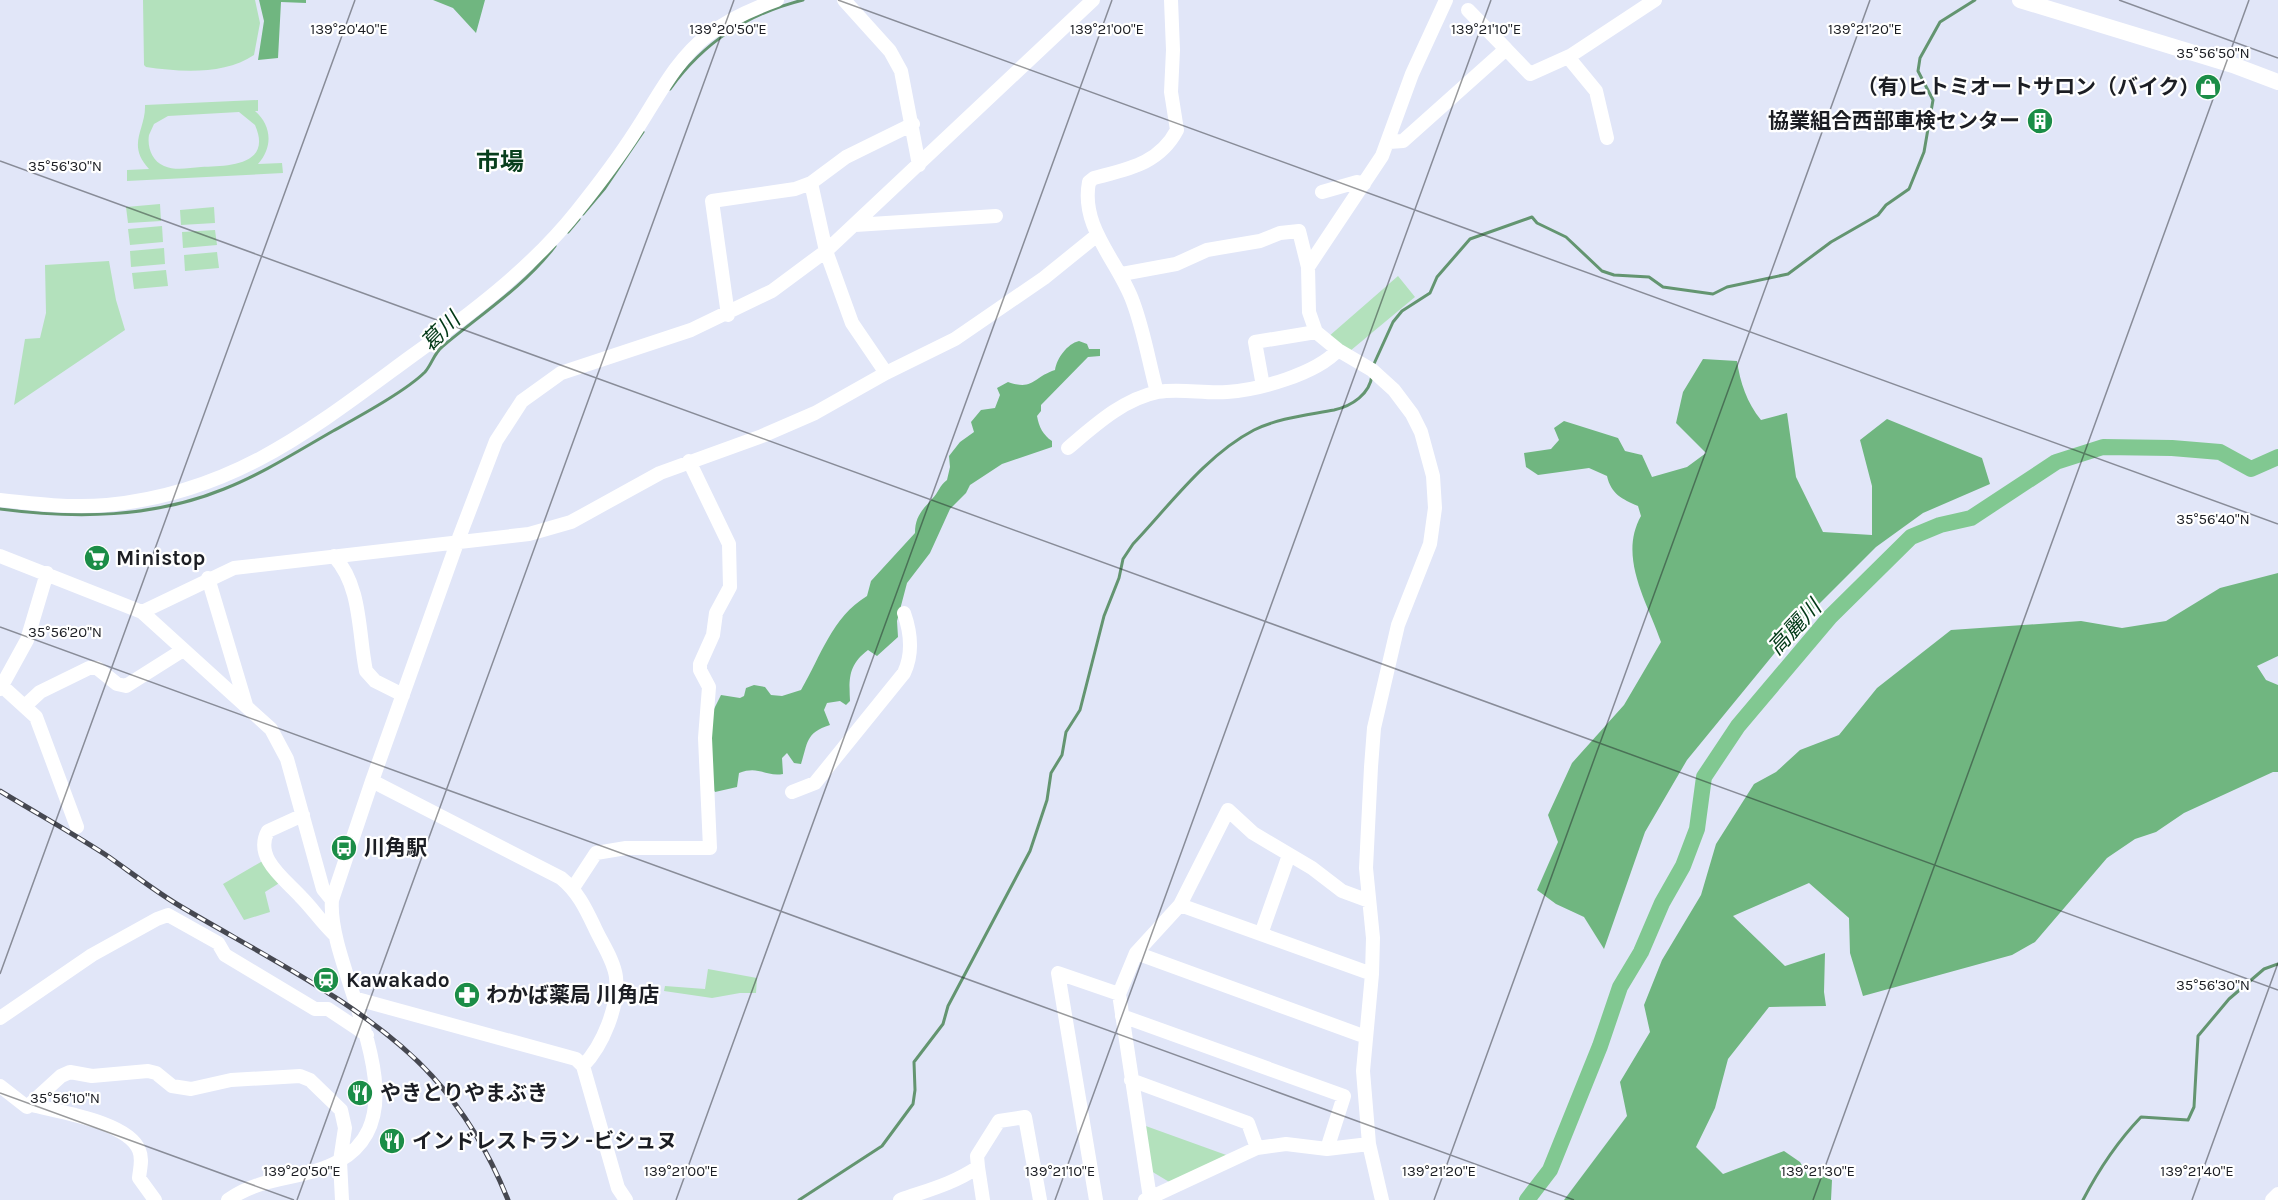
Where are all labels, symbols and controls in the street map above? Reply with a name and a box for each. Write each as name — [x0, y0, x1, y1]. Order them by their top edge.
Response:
text: 139°20'40"E — [310, 20, 388, 38]
text: 139°20'50"E — [689, 20, 767, 38]
text: 139°21'00"E — [1070, 20, 1144, 38]
text: 139°21'10"E — [1451, 20, 1521, 38]
text: 139°21'20"E — [1828, 20, 1902, 38]
text: 35°56'50"N — [2176, 44, 2250, 62]
shop icon: （有)ヒトミオートサロン（バイク) — [2193, 72, 2223, 102]
place label: （有)ヒトミオートサロン（バイク) — [1857, 75, 2188, 99]
building icon: 協業組合西部車検センター — [2025, 106, 2055, 136]
place label: 協業組合西部車検センター — [1768, 109, 2020, 133]
district label: 市場 — [476, 148, 524, 176]
text: 35°56'30"N — [28, 157, 102, 175]
water label: 葛川 — [416, 306, 467, 356]
text: 35°56'40"N — [2176, 510, 2250, 528]
supermarket icon: Ministop — [82, 543, 112, 573]
place label: Ministop — [116, 546, 205, 570]
water label: 高麗川 — [1763, 593, 1828, 661]
text: 35°56'20"N — [28, 623, 102, 641]
bus stop icon: 川角駅 — [329, 833, 359, 863]
place label: 川角駅 — [364, 836, 427, 860]
station icon: Kawakado — [311, 965, 341, 995]
place label: Kawakado — [346, 968, 450, 992]
text: 35°56'30"N — [2176, 976, 2250, 994]
pharmacy icon: わかば薬局 川角店 — [452, 980, 482, 1010]
place label: わかば薬局 川角店 — [486, 983, 659, 1007]
restaurant icon: やきとりやまぶき — [345, 1078, 375, 1108]
place label: やきとりやまぶき — [380, 1081, 548, 1105]
text: 35°56'10"N — [30, 1089, 100, 1107]
restaurant icon: インドレストラン -ビシュヌ — [377, 1126, 407, 1156]
place label: インドレストラン -ビシュヌ — [412, 1129, 677, 1153]
text: 139°20'50"E — [263, 1162, 341, 1180]
text: 139°21'00"E — [644, 1162, 718, 1180]
text: 139°21'10"E — [1025, 1162, 1095, 1180]
text: 139°21'20"E — [1402, 1162, 1476, 1180]
text: 139°21'30"E — [1781, 1162, 1855, 1180]
text: 139°21'40"E — [2160, 1162, 2234, 1180]

